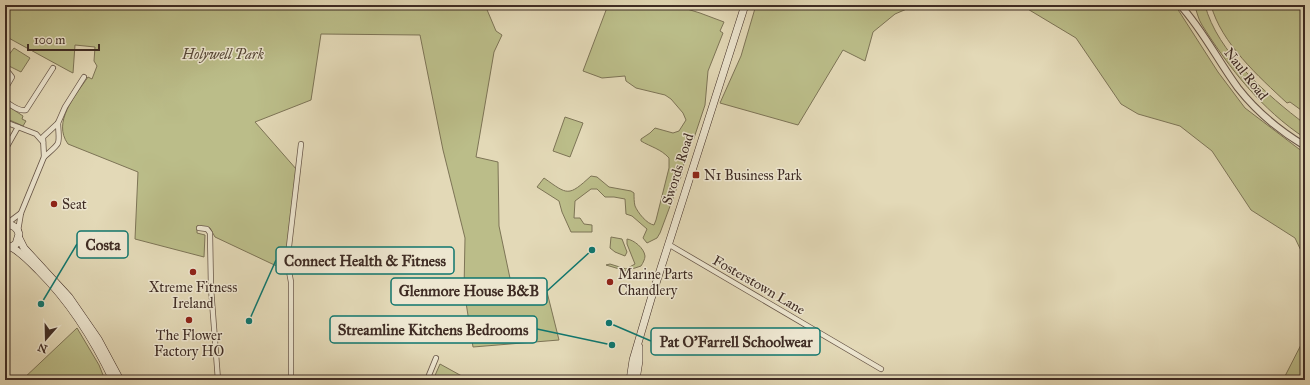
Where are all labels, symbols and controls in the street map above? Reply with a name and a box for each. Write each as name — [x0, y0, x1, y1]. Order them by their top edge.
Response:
scale bar — [28, 26, 99, 52]
text: 100 m — [34, 33, 65, 47]
street label: Naul Road — [1220, 45, 1272, 103]
park label: Holywell Park — [181, 46, 265, 63]
street label: Swords Road — [658, 131, 698, 207]
place label: N1 Business Park — [704, 167, 803, 184]
marker: N1 Business Park — [691, 170, 701, 180]
place label: Seat — [62, 196, 87, 213]
marker: Seat — [49, 199, 59, 209]
callout: Costa — [77, 231, 128, 258]
text: Costa — [85, 236, 121, 254]
callout: Connect Health & Fitness — [276, 247, 454, 274]
text: Connect Health & Fitness — [284, 252, 446, 270]
street label: Fosterstown Lane — [710, 252, 808, 318]
place label: Marine Parts Chandlery — [618, 266, 693, 299]
marker: Xtreme Fitness Ireland — [188, 267, 198, 277]
marker: Marine Parts Chandlery — [605, 277, 615, 287]
callout: Glenmore House B&B — [391, 278, 547, 305]
place label: Xtreme Fitness Ireland — [149, 279, 237, 312]
text: Glenmore House B&B — [399, 282, 539, 300]
marker: The Flower Factory HO — [184, 315, 194, 325]
callout: Streamline Kitchens Bedrooms — [330, 316, 537, 343]
north arrow — [26, 319, 66, 359]
text: Streamline Kitchens Bedrooms — [338, 321, 529, 339]
place label: The Flower Factory HO — [154, 327, 224, 360]
callout: Pat O'Farrell Schoolwear — [651, 328, 820, 355]
text: Pat O'Farrell Schoolwear — [659, 333, 813, 351]
text: N — [36, 340, 49, 356]

